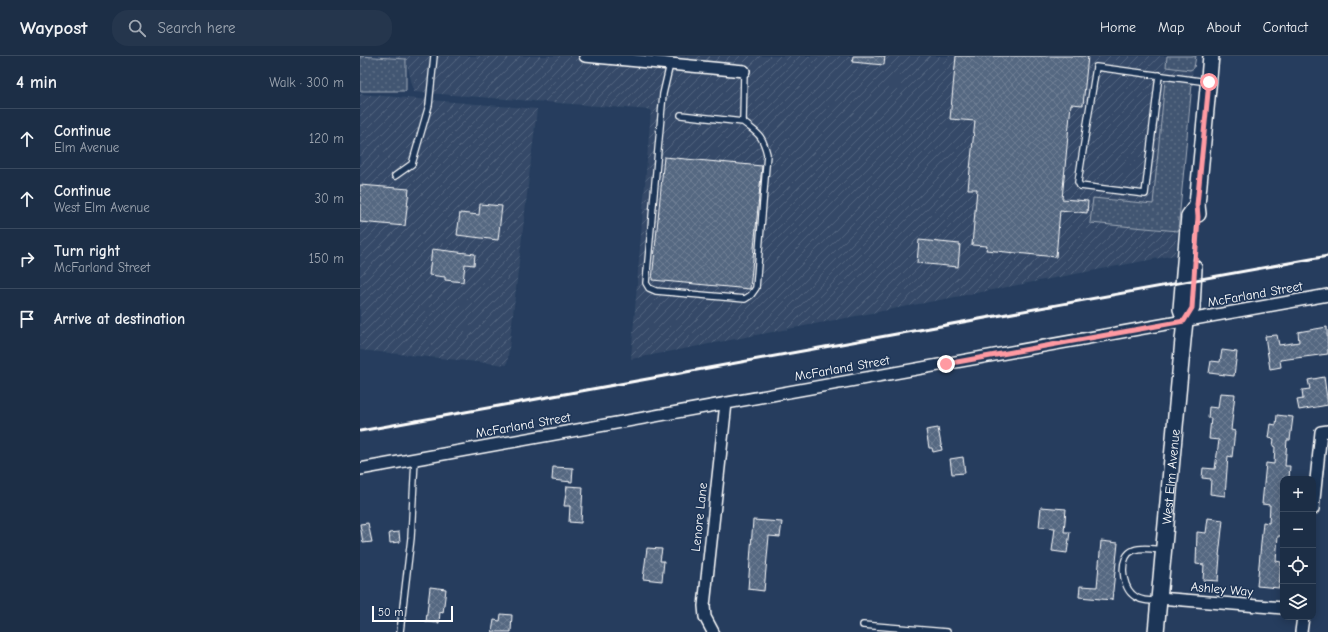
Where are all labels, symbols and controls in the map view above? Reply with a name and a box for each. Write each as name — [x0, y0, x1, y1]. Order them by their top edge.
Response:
search box — [112, 10, 392, 46]
text: Waypost — [20, 17, 88, 39]
icon: search — [126, 17, 148, 39]
text: Search here — [158, 19, 236, 37]
text: Home — [1100, 19, 1136, 36]
text: Map — [1158, 19, 1184, 36]
text: About — [1206, 19, 1241, 36]
text: Contact — [1263, 19, 1308, 36]
text: 4 min — [16, 73, 57, 92]
route start — [1200, 73, 1218, 91]
text: Walk · 300 m — [269, 75, 344, 90]
text: Continue — [54, 122, 111, 140]
icon: ahead — [16, 128, 38, 150]
text: 120 m — [309, 131, 344, 146]
text: Elm Avenue — [54, 140, 119, 155]
text: Continue — [54, 182, 111, 200]
icon: ahead — [16, 188, 38, 210]
text: 30 m — [314, 191, 344, 206]
text: West Elm Avenue — [54, 200, 150, 215]
text: Turn right — [54, 242, 120, 260]
icon: right — [16, 248, 38, 270]
text: 150 m — [309, 251, 344, 266]
text: McFarland Street — [54, 260, 150, 275]
street label: McFarland Street — [1206, 278, 1305, 310]
icon: arrive — [16, 308, 38, 330]
text: Arrive at destination — [54, 310, 185, 328]
street label: McFarland Street — [793, 352, 892, 384]
route end — [937, 355, 955, 373]
street label: McFarland Street — [474, 409, 573, 441]
street label: West Elm Avenue — [1158, 428, 1182, 525]
map controls — [1280, 476, 1316, 620]
button: + — [1280, 476, 1316, 512]
street label: Lenore Lane — [688, 481, 710, 552]
button: − — [1280, 512, 1316, 548]
button: locate — [1280, 548, 1316, 584]
street label: Ashley Way — [1190, 579, 1254, 599]
button: layers — [1280, 584, 1316, 620]
scale bar — [372, 604, 453, 623]
text: 50 m — [378, 606, 403, 619]

